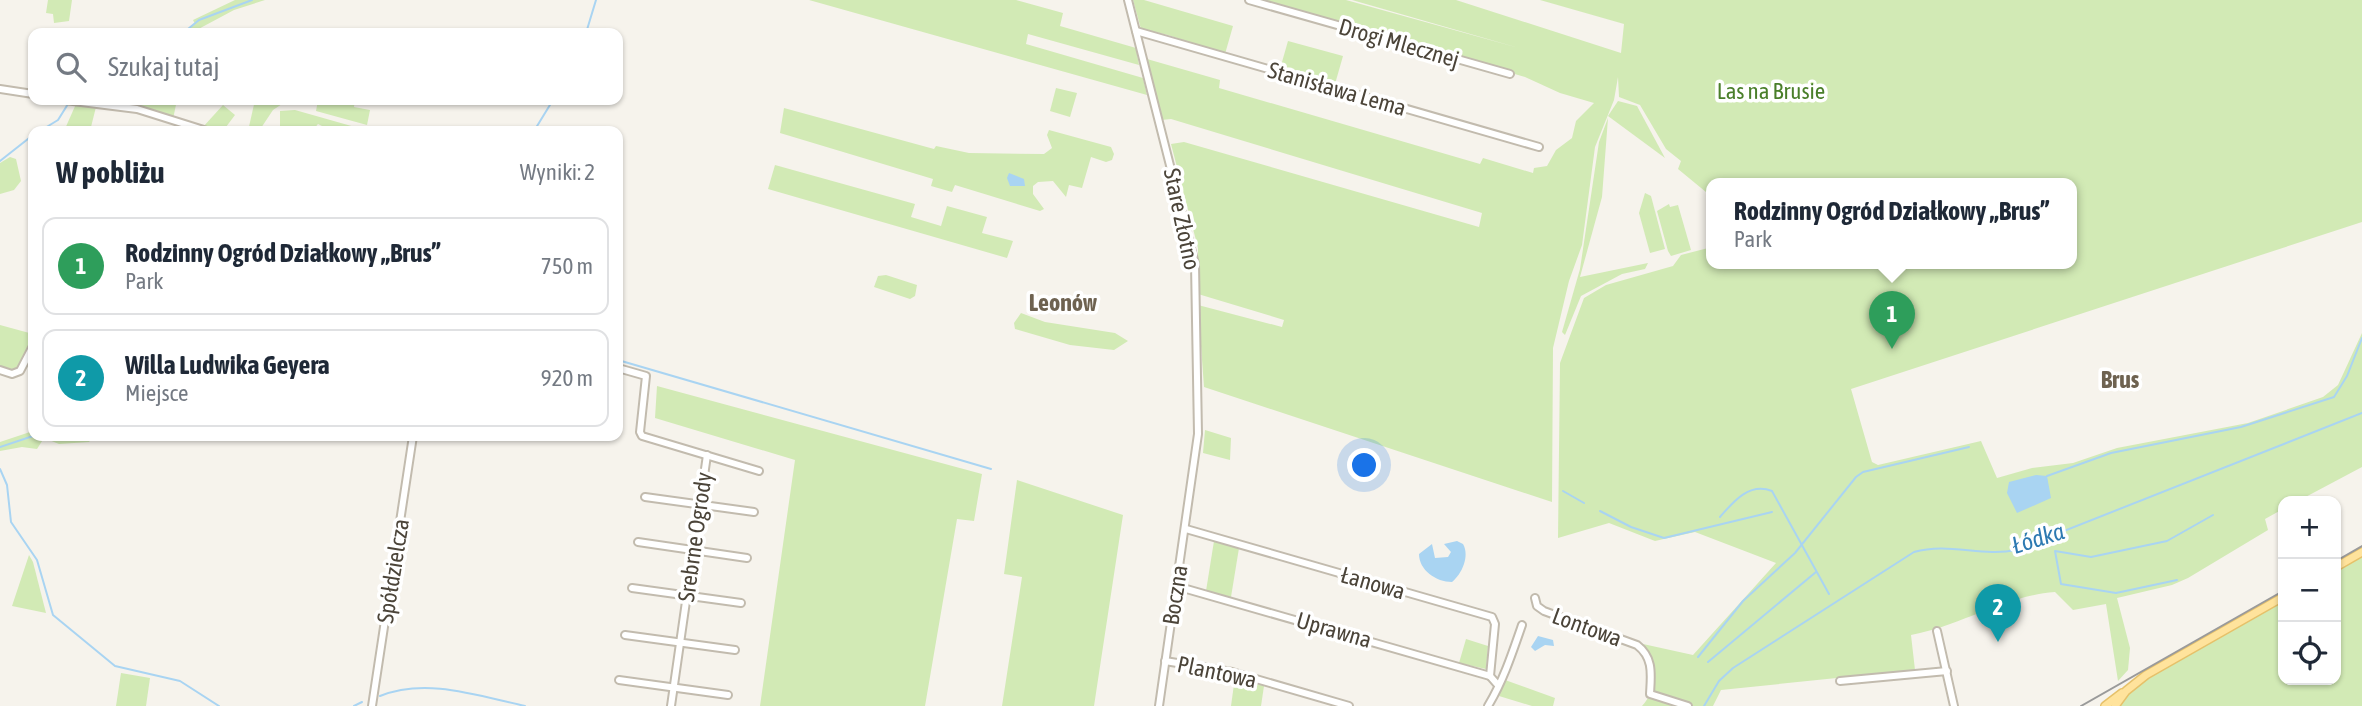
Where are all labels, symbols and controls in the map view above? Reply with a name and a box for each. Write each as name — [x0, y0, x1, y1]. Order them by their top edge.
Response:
street label: Drogi Mlecznej — [1336, 13, 1462, 73]
search box — [28, 28, 623, 105]
icon: search — [52, 48, 90, 86]
text: Szukaj tutaj — [108, 52, 220, 82]
street label: Stanisława Lema — [1265, 57, 1409, 121]
park label: Las na Brusie — [1717, 78, 1825, 104]
text: W pobliżu — [56, 155, 165, 189]
text: Wyniki: 2 — [520, 159, 595, 185]
street label: Stare Złotno — [1159, 166, 1205, 272]
popup — [1706, 178, 2077, 269]
text: Rodzinny Ogród Działkowy „Brus” — [1734, 196, 2049, 226]
text: Park — [1734, 226, 1772, 252]
text: Rodzinny Ogród Działkowy „Brus” — [125, 238, 441, 268]
text: 1 — [76, 253, 86, 279]
text: 750 m — [541, 253, 593, 279]
text: Park — [125, 268, 163, 294]
district label: Leonów — [1029, 289, 1098, 316]
pin: 1 — [1869, 291, 1915, 349]
text: Willa Ludwika Geyera — [125, 350, 330, 380]
text: 2 — [76, 365, 86, 391]
text: 920 m — [541, 365, 593, 391]
district label: Brus — [2101, 366, 2140, 393]
text: Miejsce — [125, 380, 189, 406]
your location — [1347, 448, 1381, 482]
street label: Srebrne Ogrody — [673, 471, 717, 603]
map controls — [2278, 496, 2341, 685]
button: + — [2278, 496, 2341, 559]
street label: Spółdzielcza — [372, 517, 414, 625]
water label: Łódka — [2009, 517, 2067, 559]
button: − — [2278, 559, 2341, 622]
street label: Łanowa — [1338, 561, 1408, 605]
street label: Boczna — [1157, 563, 1193, 627]
pin: 2 — [1975, 584, 2021, 642]
street label: Lontowa — [1549, 602, 1625, 652]
street label: Uprawna — [1293, 607, 1375, 653]
button: locate — [2278, 622, 2341, 685]
street label: Plantowa — [1175, 651, 1259, 693]

